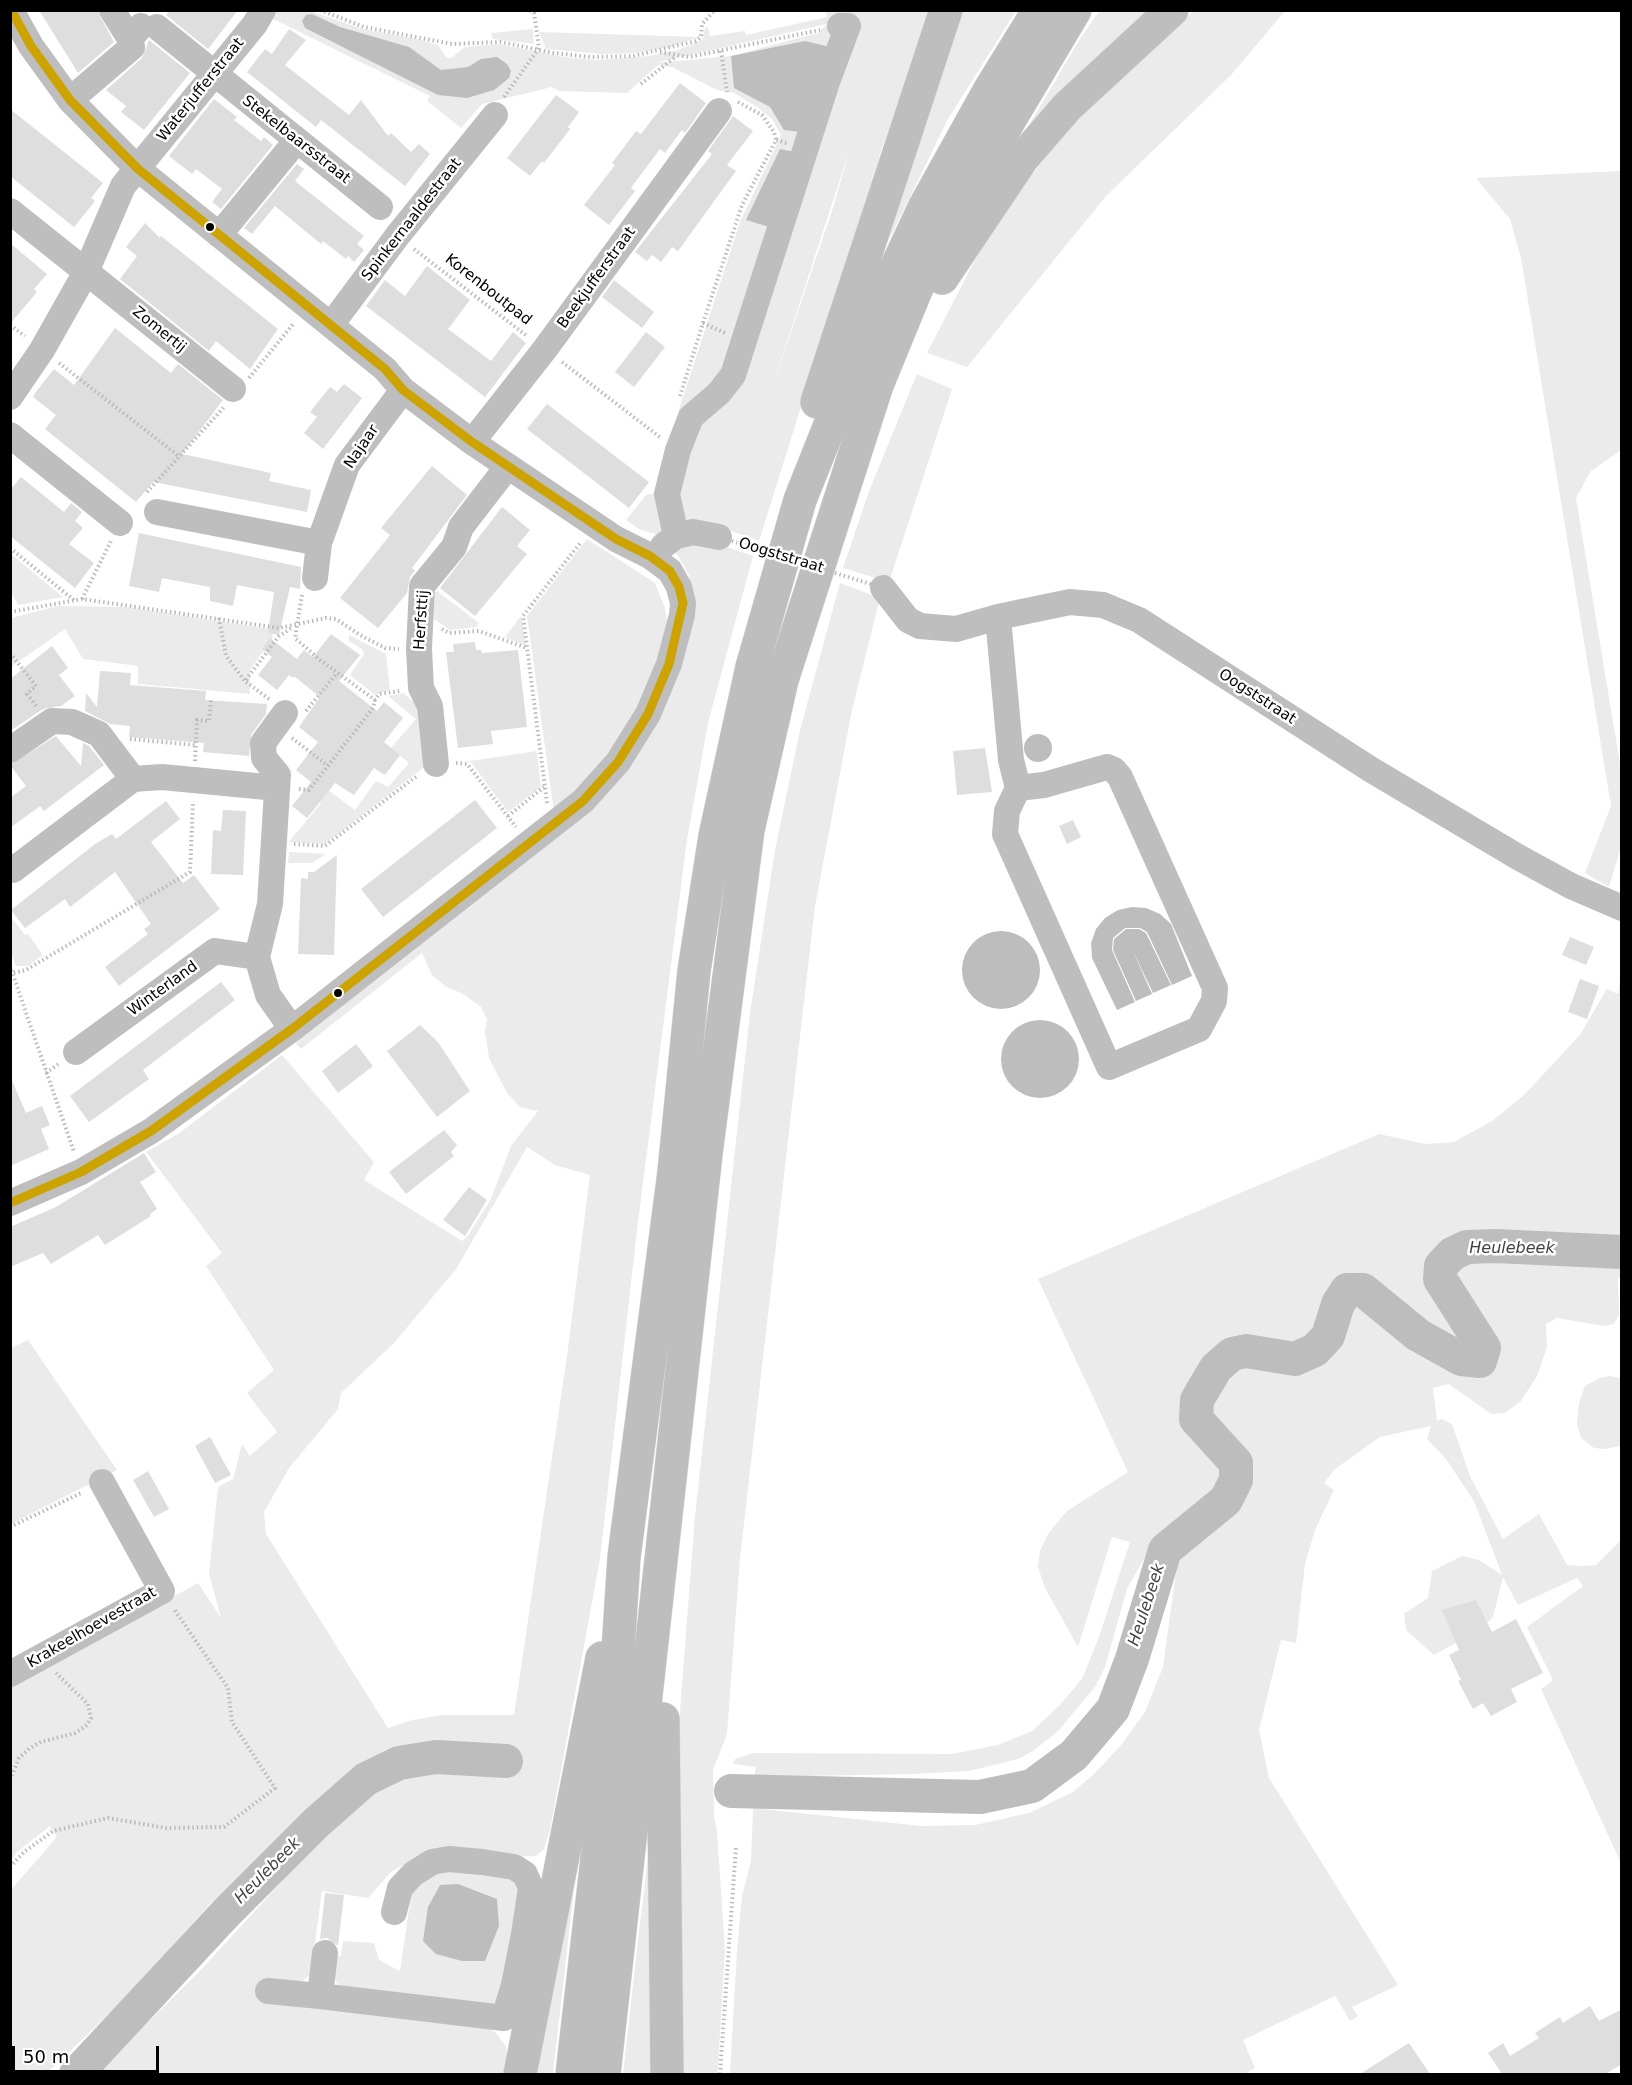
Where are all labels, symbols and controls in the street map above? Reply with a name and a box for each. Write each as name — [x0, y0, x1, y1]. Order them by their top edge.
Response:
street label: Waterjufferstraat — [154, 35, 248, 145]
street label: Stekelbaarsstraat — [238, 92, 354, 188]
street label: Spinkernaaldestraat — [358, 155, 466, 285]
unlabelled marker — [204, 221, 216, 233]
street label: Beekjufferstraat — [554, 224, 640, 332]
street label: Korenboutpad — [441, 251, 535, 329]
street label: Zomertij — [129, 303, 189, 357]
street label: Najaar — [341, 422, 383, 472]
street label: Oogststraat — [736, 534, 826, 578]
street label: Herfsttij — [411, 590, 433, 650]
street label: Oogststraat — [1215, 665, 1299, 729]
street label: Winterland — [125, 958, 201, 1020]
unlabelled marker — [332, 987, 344, 999]
water label: Heulebeek — [1469, 1239, 1555, 1259]
water label: Heulebeek — [1125, 1561, 1169, 1649]
street label: Krakeelhoevestraat — [24, 1584, 160, 1672]
water label: Heulebeek — [231, 1834, 305, 1908]
scale bar — [15, 2034, 162, 2072]
text: 50 m — [23, 2046, 69, 2067]

